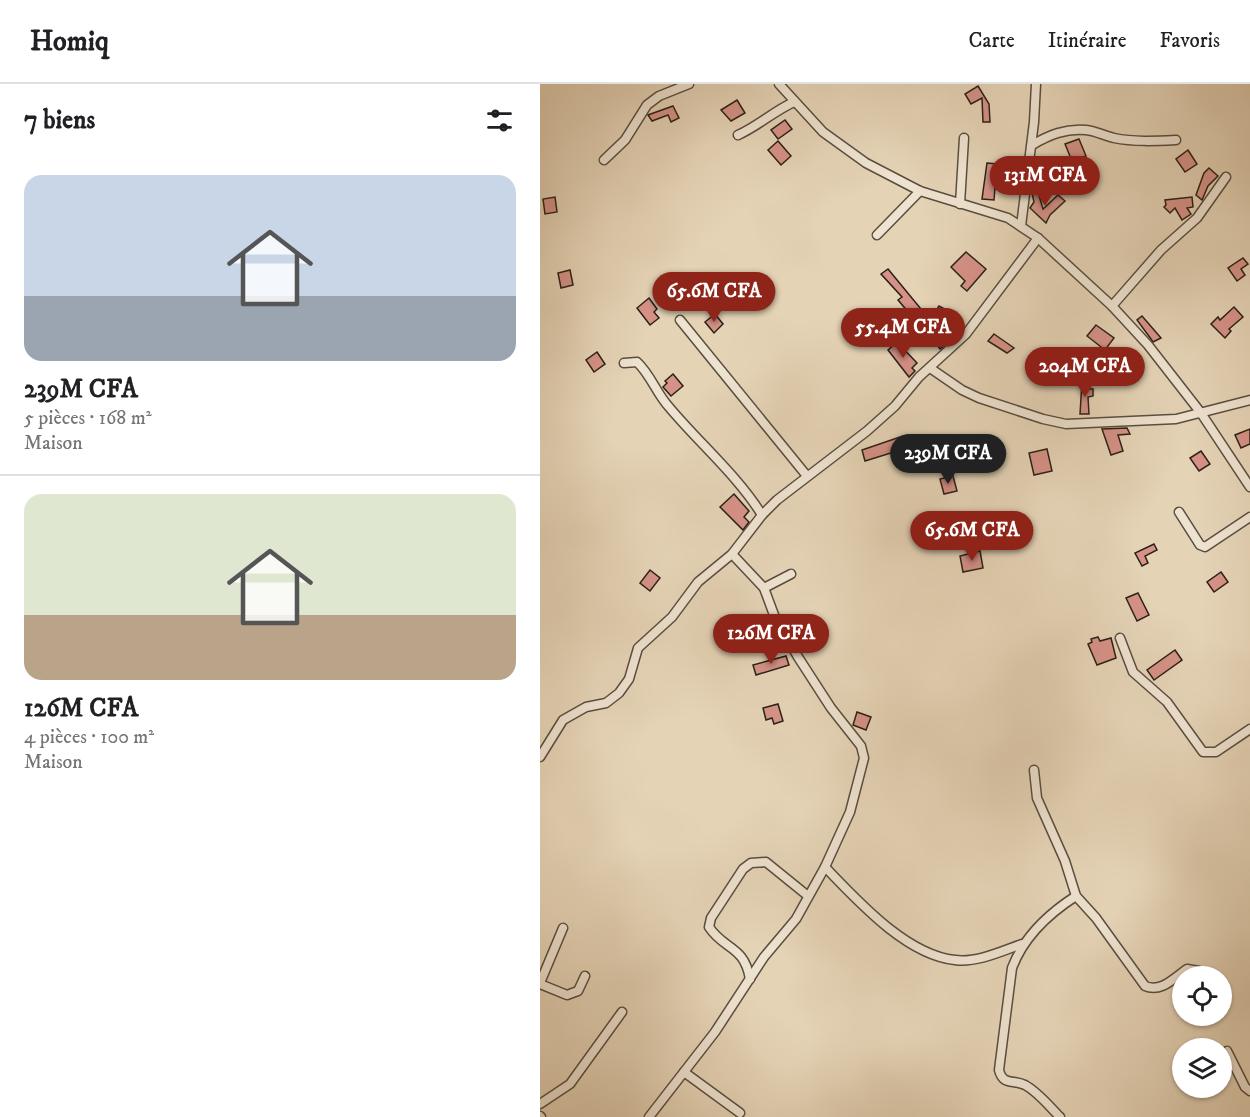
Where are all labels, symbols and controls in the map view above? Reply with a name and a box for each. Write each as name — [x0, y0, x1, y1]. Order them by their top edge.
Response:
text: Homiq — [30, 24, 109, 59]
text: Carte — [969, 28, 1015, 54]
text: Itinéraire — [1048, 28, 1126, 54]
text: Favoris — [1159, 28, 1220, 54]
text: 7 biens — [24, 104, 95, 137]
icon: filters — [483, 104, 516, 137]
pin: 131M CFA — [983, 156, 1107, 207]
text: 131M CFA — [1004, 163, 1086, 188]
icon: home — [216, 214, 324, 322]
pin: 65.6M CFA — [645, 272, 783, 323]
text: 65.6M CFA — [666, 279, 762, 304]
pin: 55.4M CFA — [834, 308, 972, 359]
text: 55.4M CFA — [855, 315, 951, 340]
pin: 204M CFA — [1023, 347, 1147, 398]
text: 204M CFA — [1039, 354, 1131, 379]
text: 239M CFA — [24, 373, 138, 406]
text: 5 pièces · 168 m² — [24, 406, 152, 431]
text: Maison — [24, 431, 83, 456]
pin: 239M CFA — [886, 434, 1010, 485]
text: 239M CFA — [904, 441, 992, 466]
pin: 65.6M CFA — [903, 511, 1041, 562]
text: 65.6M CFA — [924, 518, 1020, 543]
icon: home — [216, 533, 324, 641]
pin: 126M CFA — [709, 614, 833, 665]
text: 126M CFA — [727, 621, 815, 646]
text: 126M CFA — [24, 692, 138, 725]
text: 4 pièces · 100 m² — [24, 725, 154, 750]
text: Maison — [24, 750, 83, 775]
map controls — [1172, 966, 1232, 1098]
button: locate — [1172, 966, 1232, 1026]
button: layers — [1172, 1038, 1232, 1098]

